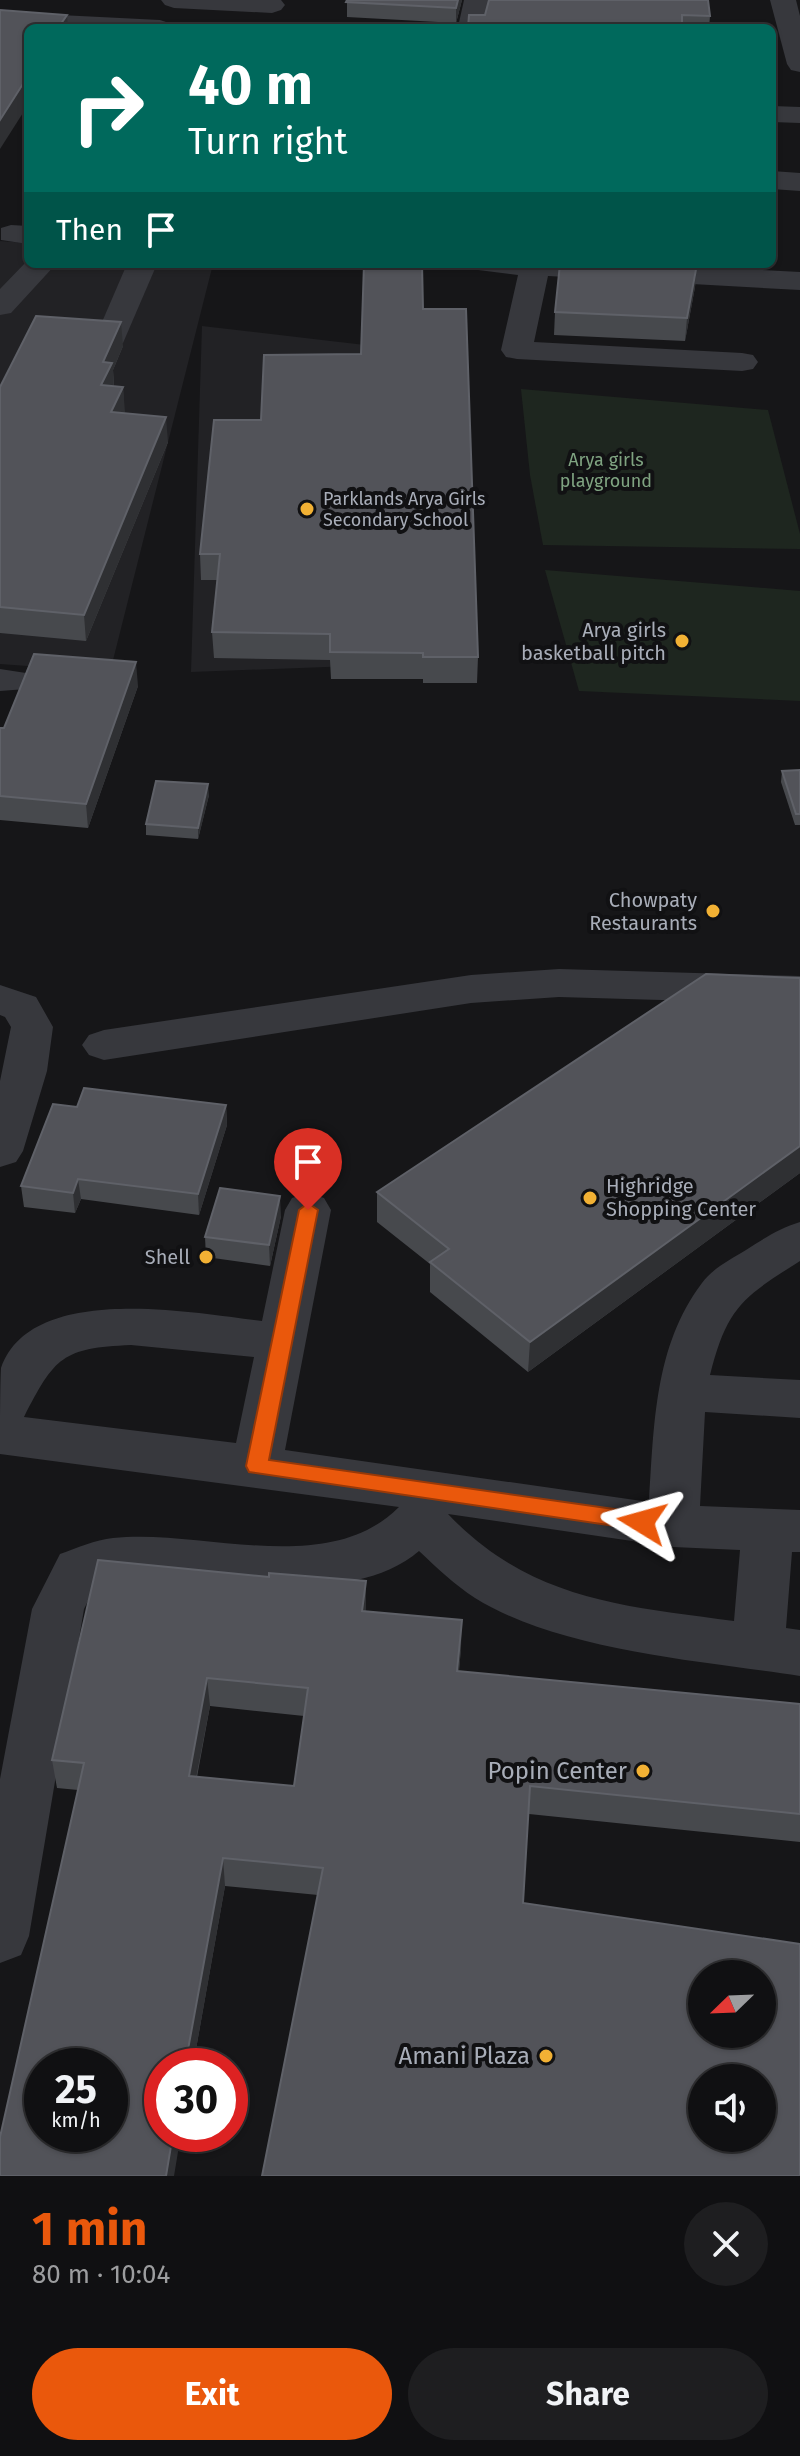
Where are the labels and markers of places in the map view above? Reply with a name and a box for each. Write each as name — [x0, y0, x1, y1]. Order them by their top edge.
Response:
place label: Parklands Arya Girls Secondary School — [323, 488, 485, 531]
marker: Parklands Arya Girls Secondary School — [298, 500, 316, 518]
place label: Arya girls basketball pitch — [521, 618, 666, 665]
marker: Arya girls basketball pitch — [673, 632, 691, 650]
place label: Chowpaty Restaurants — [589, 888, 697, 935]
marker: Chowpaty Restaurants — [704, 902, 722, 920]
pin — [274, 1128, 342, 1210]
place label: Highridge Shopping Center — [606, 1174, 756, 1221]
marker: Highridge Shopping Center — [581, 1189, 599, 1207]
place label: Shell — [145, 1245, 190, 1269]
marker: Shell — [197, 1248, 215, 1266]
place label: Popin Center — [488, 1757, 628, 1785]
marker: Popin Center — [634, 1762, 652, 1780]
place label: Amani Plaza — [399, 2042, 530, 2070]
marker: Amani Plaza — [537, 2047, 555, 2065]

